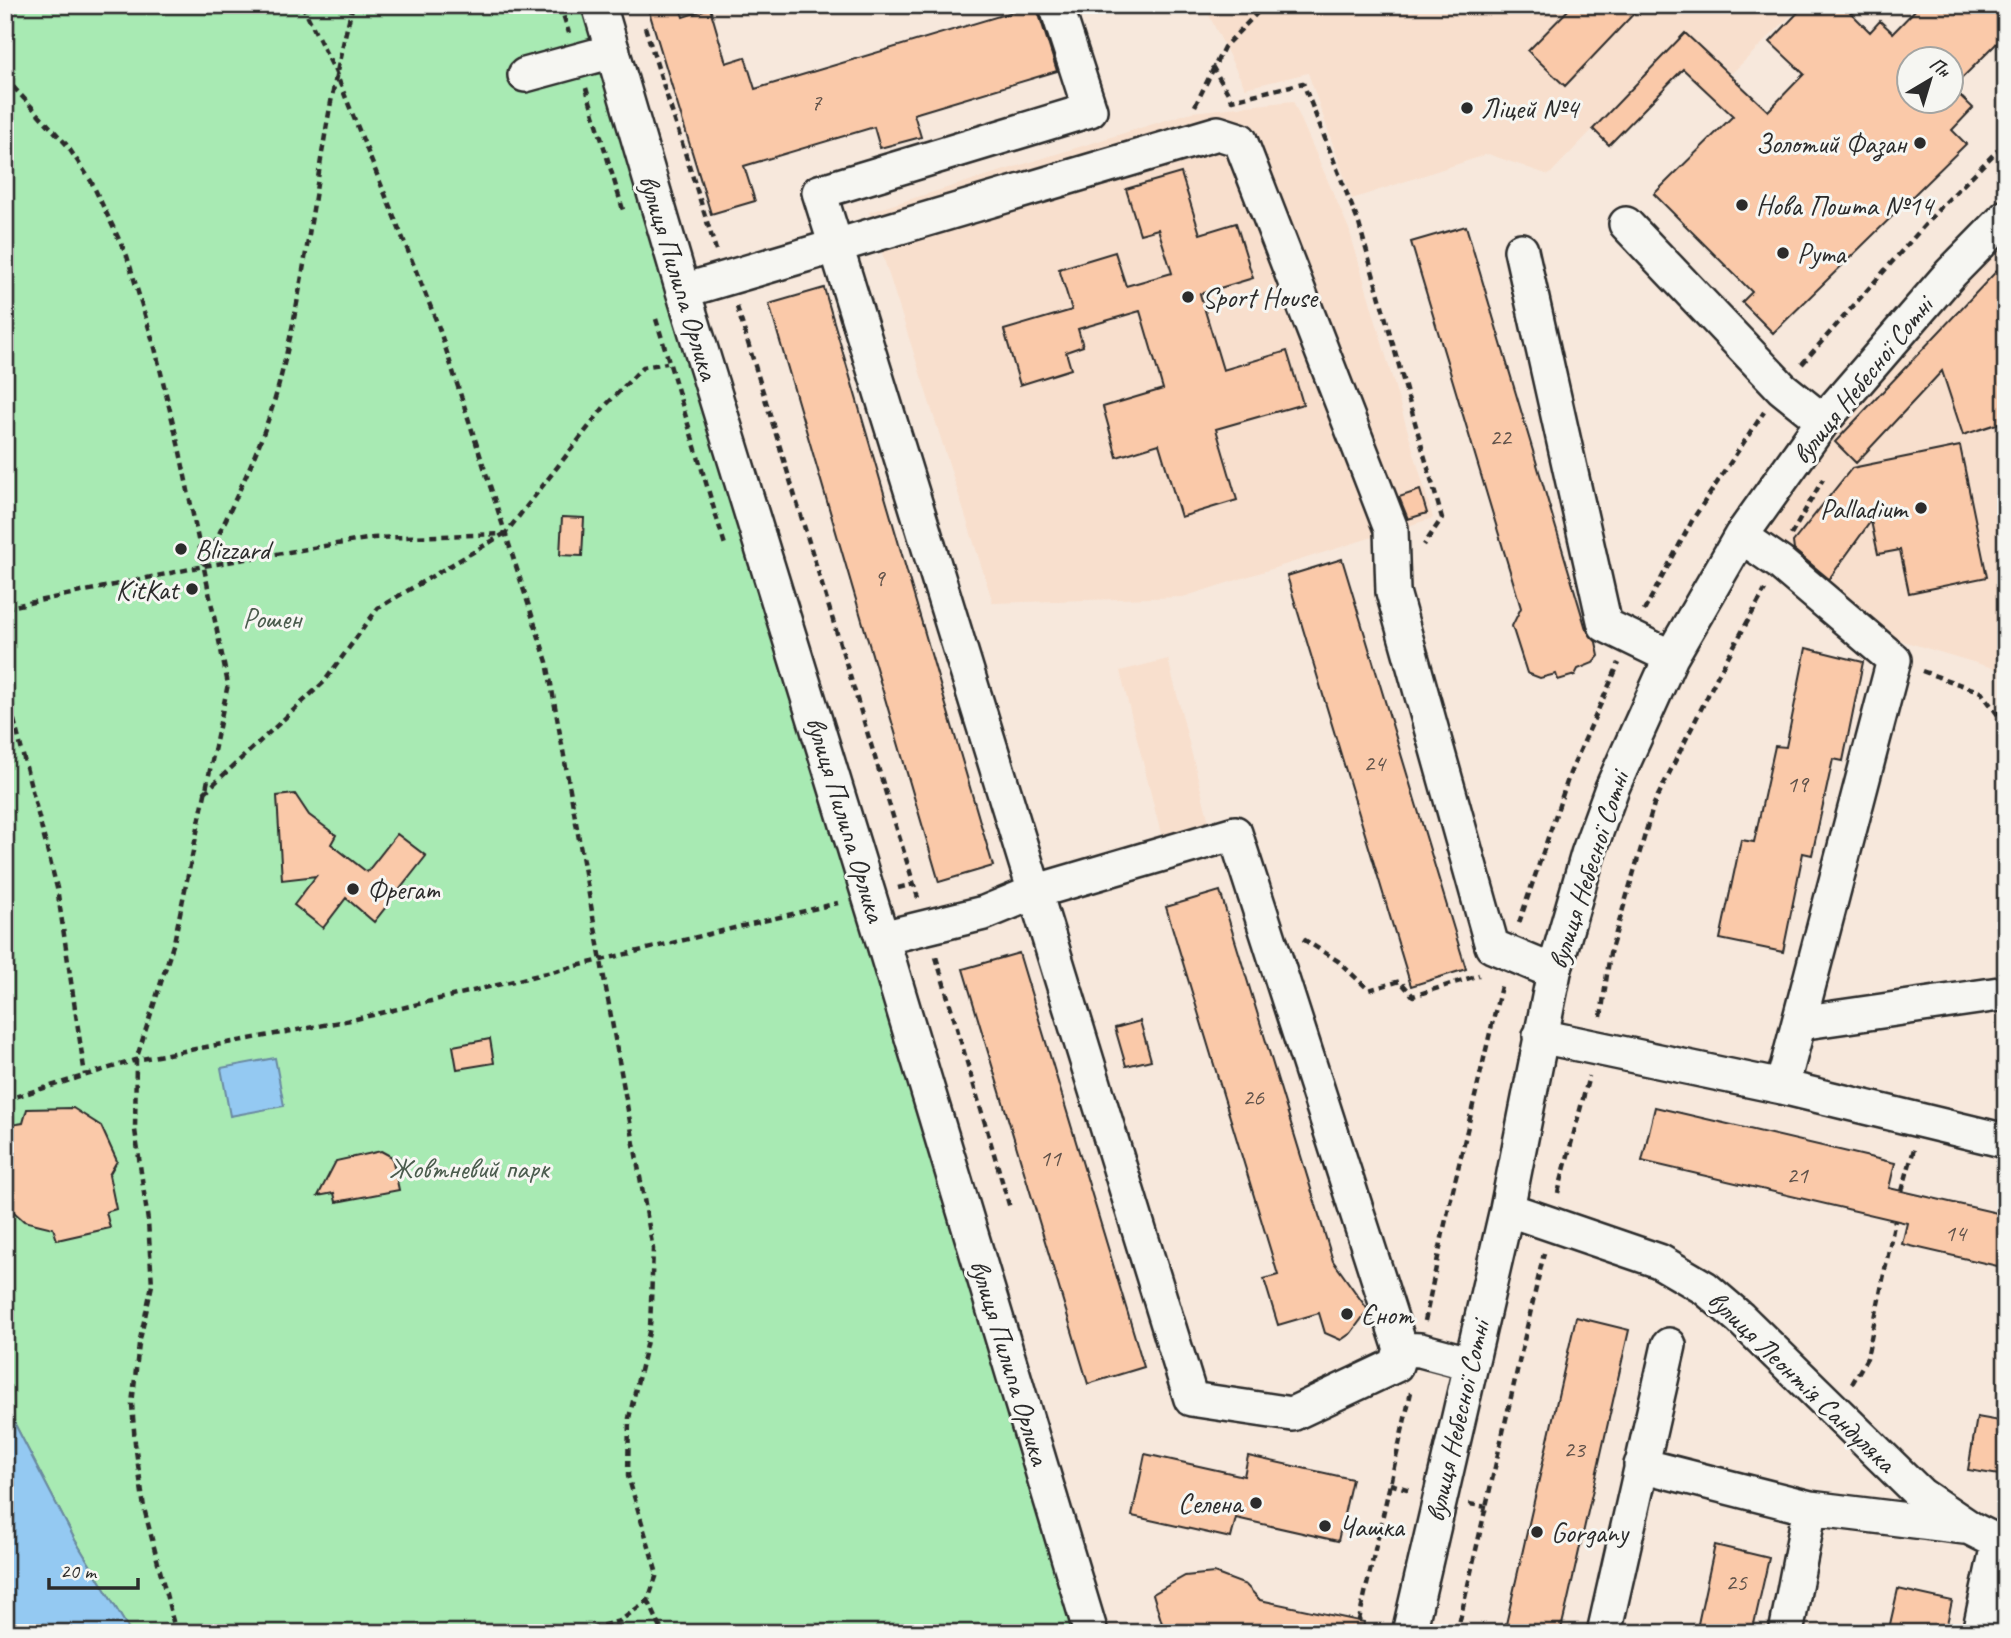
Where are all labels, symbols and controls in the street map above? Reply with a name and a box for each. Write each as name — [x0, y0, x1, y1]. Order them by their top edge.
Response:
north arrow — [1896, 46, 1966, 116]
text: Пн — [1925, 52, 1956, 84]
house number: 7 — [811, 87, 823, 117]
place label: Ліцей №4 — [1481, 91, 1580, 126]
marker: Ліцей №4 — [1459, 100, 1475, 116]
place label: Золотий Фазан — [1756, 126, 1908, 162]
marker: Золотий Фазан — [1912, 135, 1928, 151]
street label: вулиця Пилипа Орлика — [631, 170, 727, 385]
place label: Нова Пошта №14 — [1756, 188, 1935, 223]
marker: Нова Пошта №14 — [1734, 197, 1750, 213]
place label: Рута — [1797, 236, 1847, 271]
marker: Рута — [1775, 245, 1791, 261]
place label: Sport House — [1202, 280, 1319, 315]
street label: вулиця Небесної Сотні — [1784, 286, 1943, 471]
marker: Sport House — [1180, 289, 1196, 305]
house number: 22 — [1489, 422, 1513, 452]
place label: Palladium — [1820, 491, 1909, 526]
marker: Palladium — [1913, 500, 1929, 516]
place label: Blizzard — [195, 532, 274, 567]
marker: Blizzard — [173, 541, 189, 557]
house number: 9 — [874, 563, 887, 593]
place label: KitKat — [116, 572, 181, 607]
marker: KitKat — [184, 581, 200, 597]
park label: Рошен — [243, 601, 303, 636]
street label: вулиця Пилипа Орлика — [798, 712, 894, 927]
house number: 24 — [1363, 748, 1387, 778]
street label: вулиця Небесної Сотні — [1540, 763, 1638, 973]
house number: 19 — [1786, 769, 1810, 799]
place label: Фрегат — [367, 872, 441, 907]
marker: Фрегат — [345, 881, 361, 897]
house number: 26 — [1242, 1082, 1265, 1112]
house number: 11 — [1039, 1143, 1062, 1173]
park label: Жовтневий парк — [389, 1151, 551, 1186]
house number: 21 — [1786, 1160, 1809, 1190]
house number: 14 — [1944, 1218, 1968, 1248]
street label: вулиця Пилипа Орлика — [962, 1255, 1058, 1470]
street label: вулиця Леонтія Сандуляка — [1701, 1282, 1905, 1481]
place label: Єнот — [1361, 1297, 1415, 1332]
marker: Єнот — [1339, 1306, 1355, 1322]
street label: вулиця Небесної Сотні — [1417, 1313, 1498, 1525]
house number: 23 — [1563, 1434, 1587, 1464]
place label: Селена — [1178, 1486, 1245, 1521]
marker: Селена — [1248, 1495, 1264, 1511]
place label: Чашка — [1339, 1509, 1406, 1544]
place label: Gorgany — [1551, 1515, 1630, 1550]
marker: Чашка — [1317, 1518, 1333, 1534]
marker: Gorgany — [1529, 1524, 1545, 1540]
scale bar — [49, 1547, 138, 1591]
text: 20 m — [60, 1558, 98, 1584]
house number: 25 — [1725, 1567, 1748, 1597]

